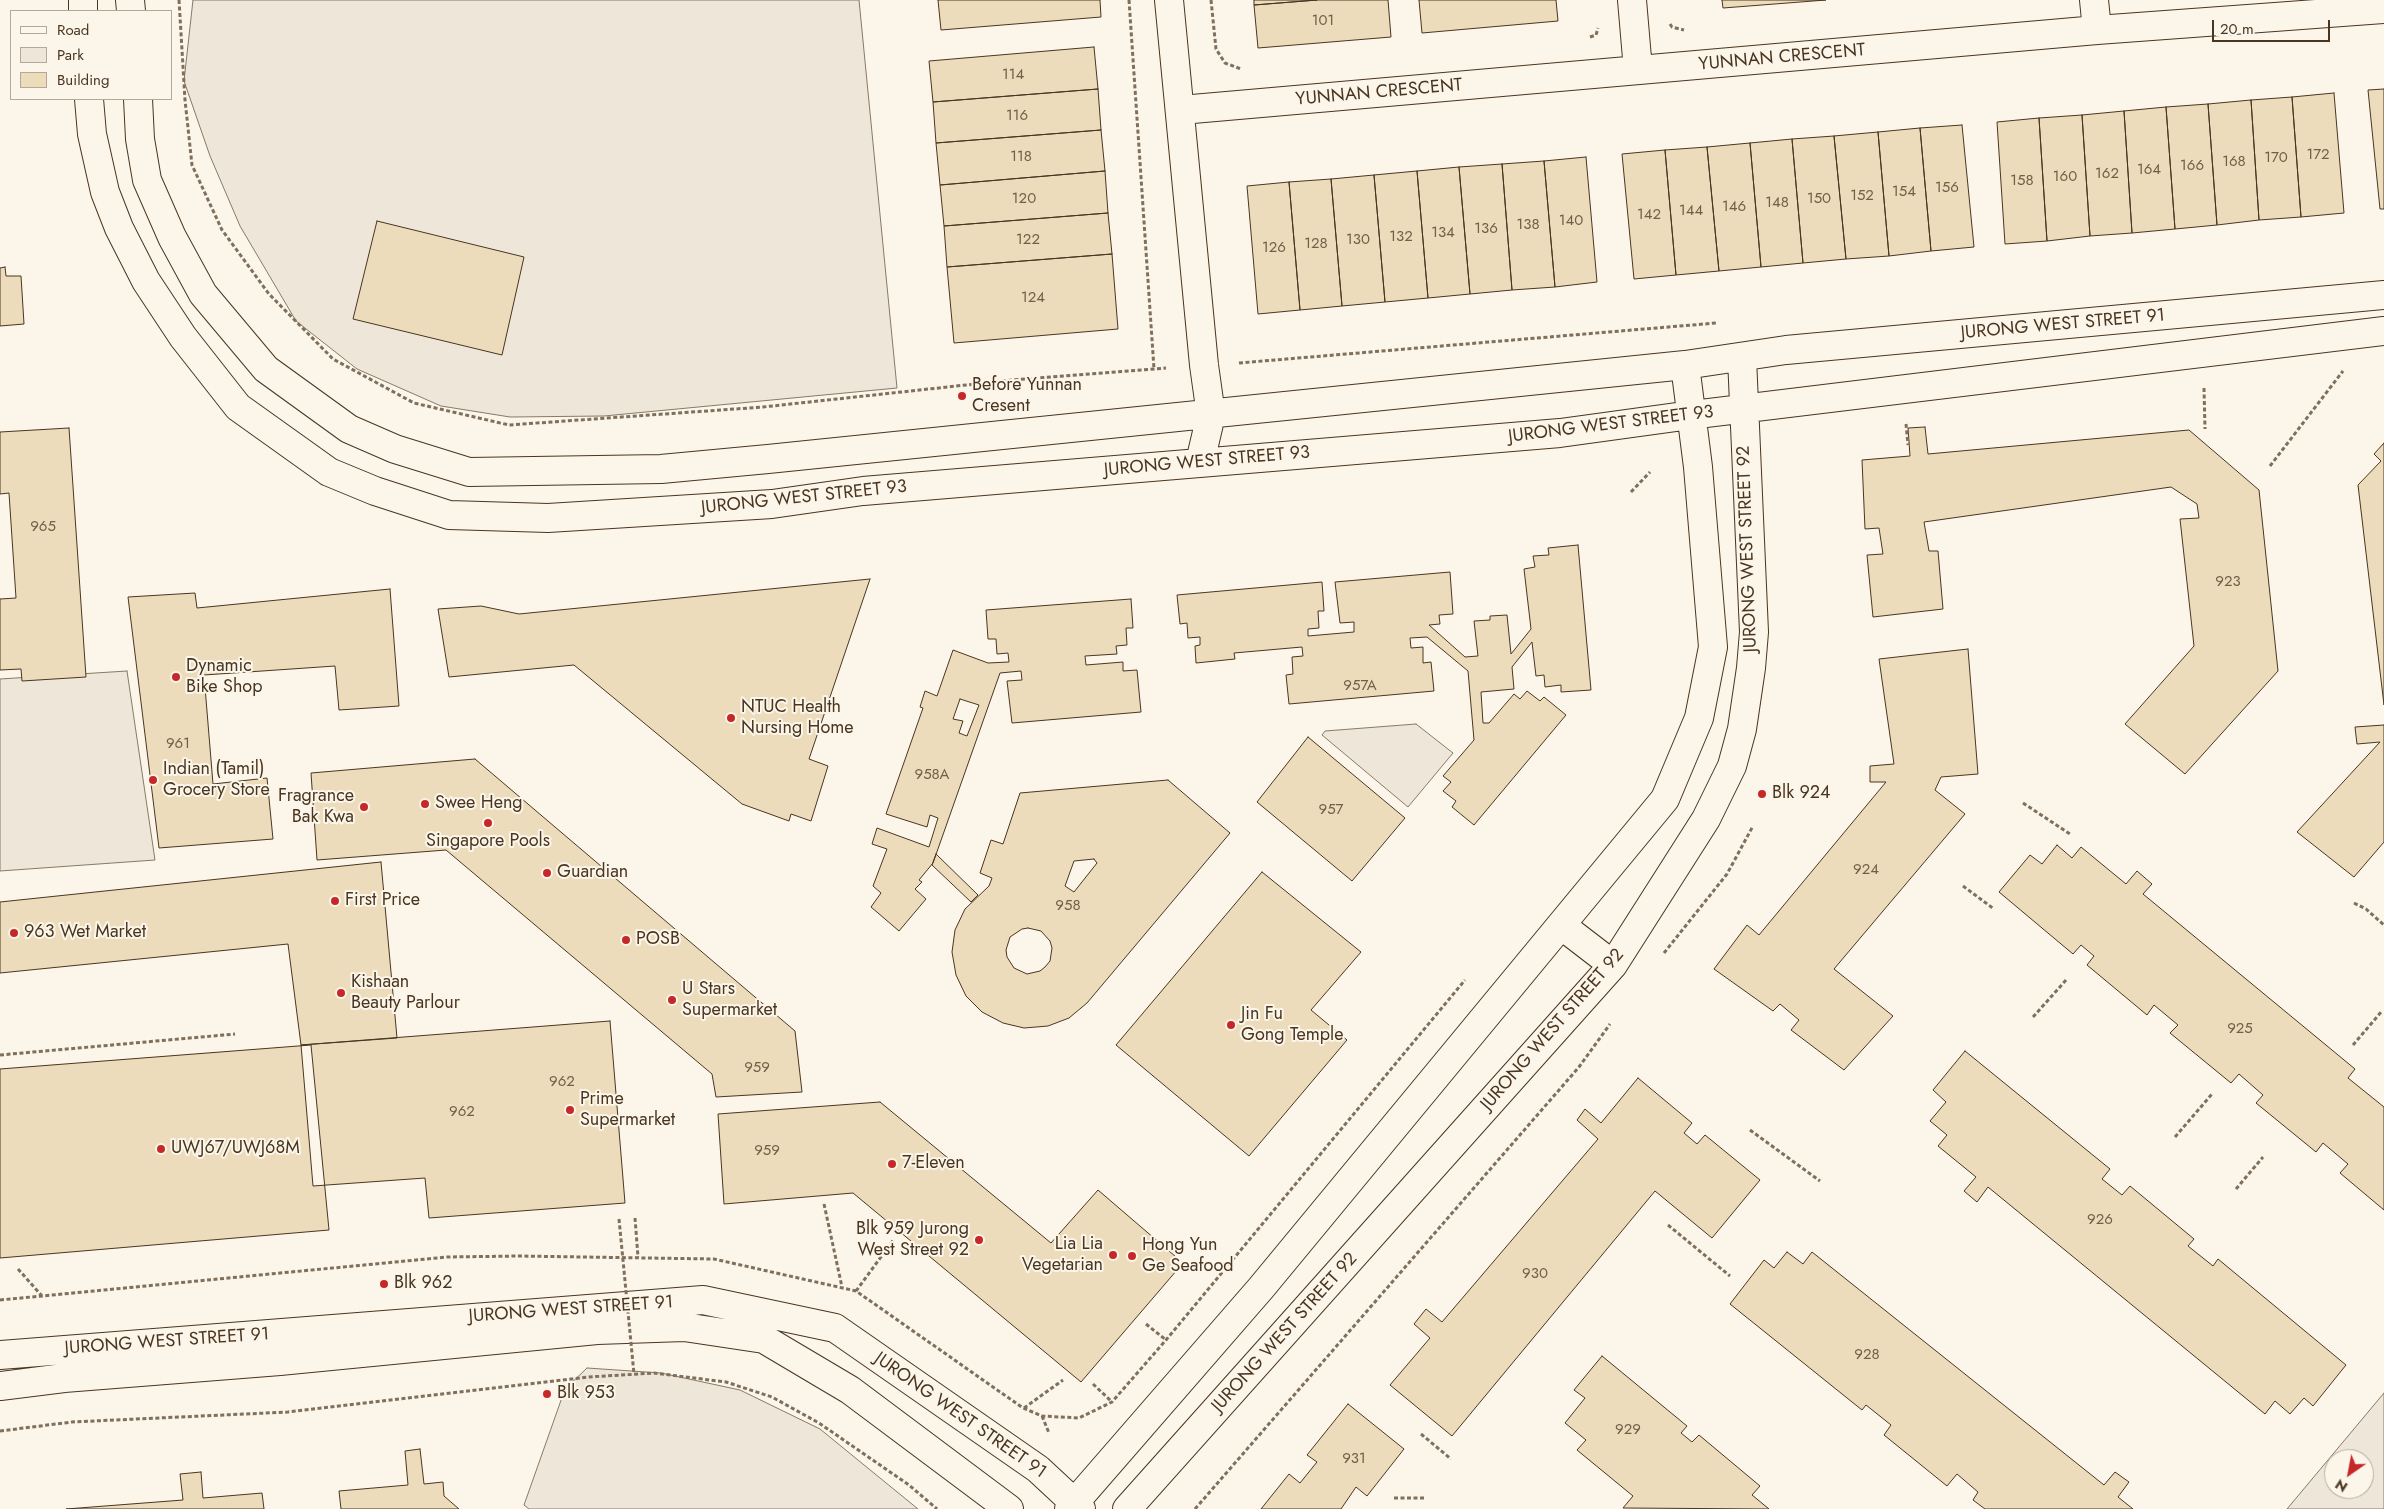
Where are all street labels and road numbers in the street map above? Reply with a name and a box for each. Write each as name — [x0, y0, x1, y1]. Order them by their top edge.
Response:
street label: YUNNAN CRESCENT — [1698, 40, 1866, 76]
street label: YUNNAN CRESCENT — [1295, 75, 1463, 111]
street label: JURONG WEST STREET 91 — [1960, 305, 2166, 345]
street label: JURONG WEST STREET 93 — [1507, 402, 1715, 448]
street label: JURONG WEST STREET 93 — [1103, 442, 1311, 482]
street label: JURONG WEST STREET 92 — [1734, 445, 1762, 653]
street label: JURONG WEST STREET 93 — [700, 476, 908, 520]
street label: JURONG WEST STREET 92 — [1477, 945, 1629, 1115]
street label: JURONG WEST STREET 92 — [1208, 1249, 1362, 1417]
street label: JURONG WEST STREET 91 — [468, 1292, 674, 1328]
street label: JURONG WEST STREET 91 — [64, 1324, 270, 1360]
street label: JURONG WEST STREET 91 — [870, 1348, 1050, 1484]

